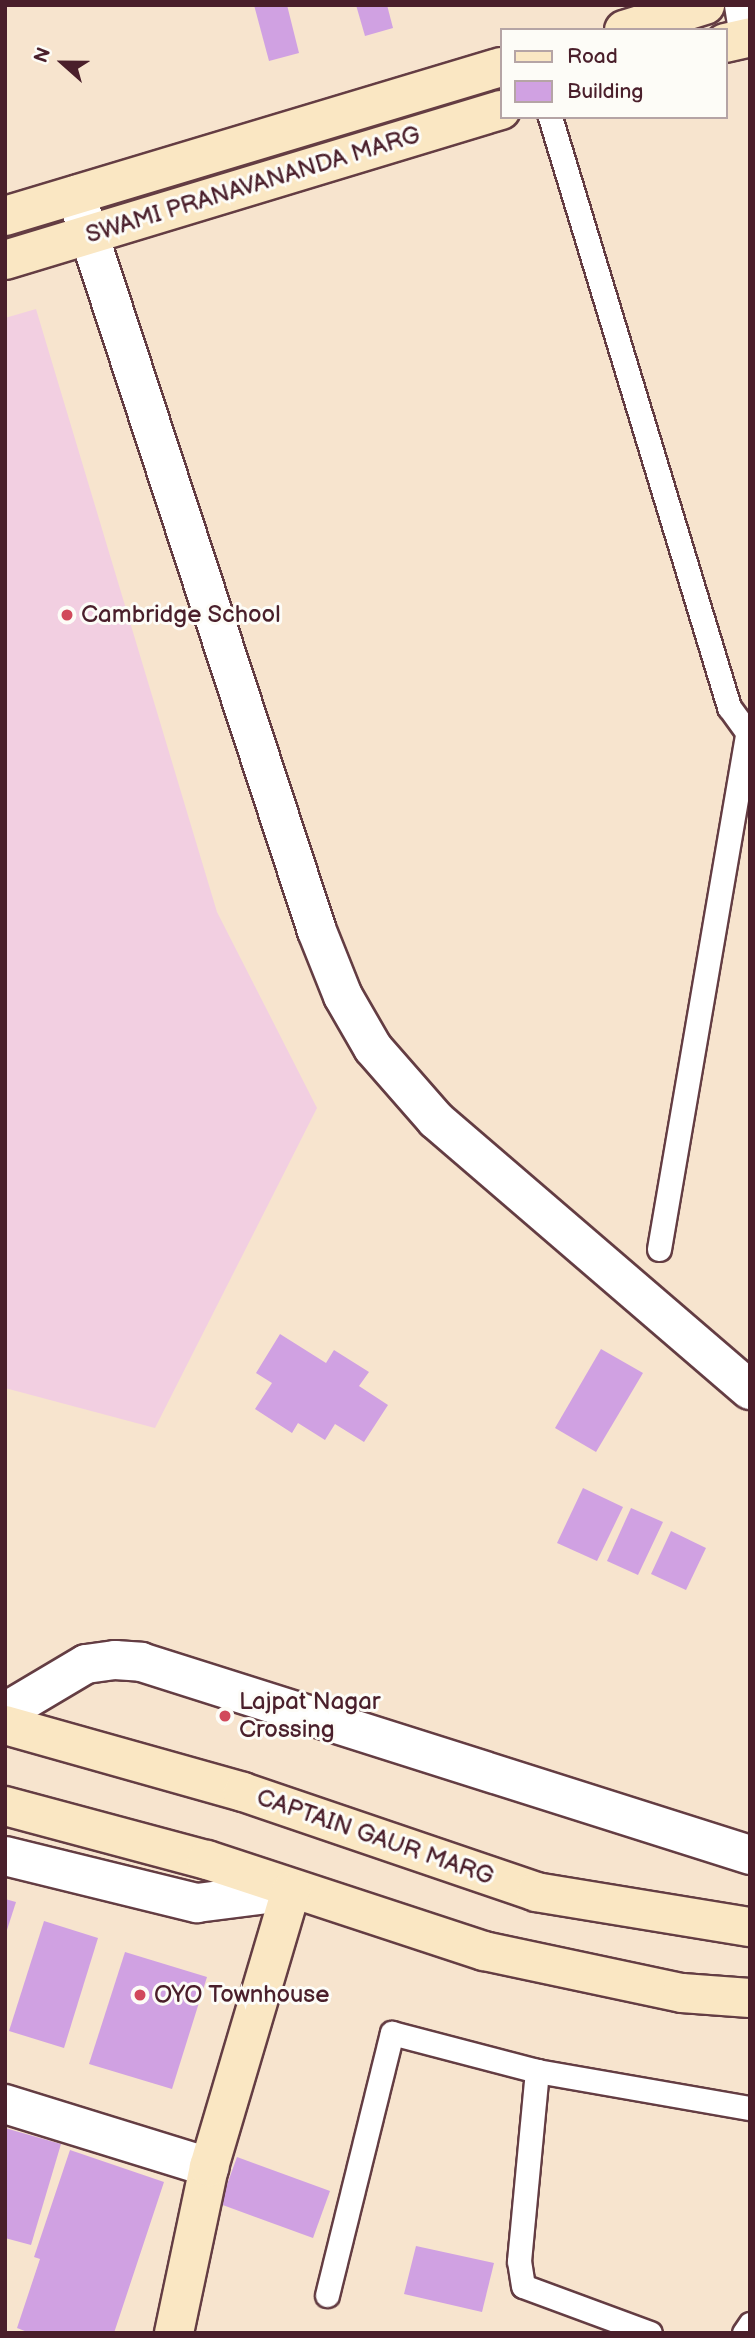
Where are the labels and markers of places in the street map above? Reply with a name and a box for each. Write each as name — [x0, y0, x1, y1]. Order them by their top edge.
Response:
place label: Cambridge School — [81, 601, 281, 629]
marker: Cambridge School — [59, 607, 75, 623]
place label: Lajpat Nagar Crossing — [239, 1688, 381, 1744]
marker: Lajpat Nagar Crossing — [217, 1708, 233, 1724]
place label: OYO Townhouse — [154, 1981, 330, 2009]
marker: OYO Townhouse — [132, 1987, 148, 2003]

